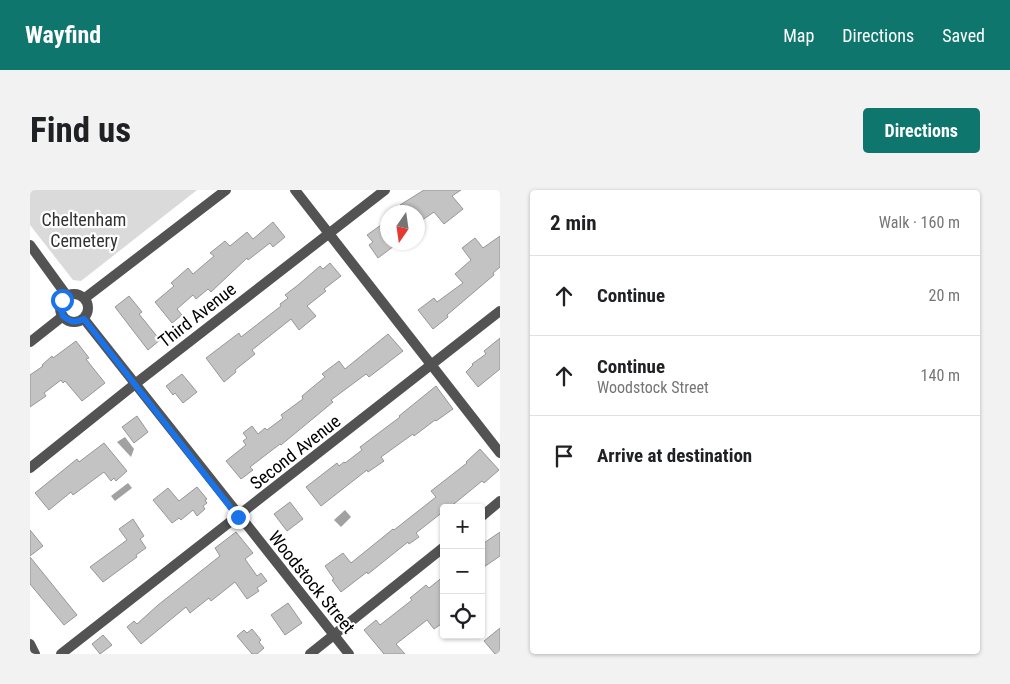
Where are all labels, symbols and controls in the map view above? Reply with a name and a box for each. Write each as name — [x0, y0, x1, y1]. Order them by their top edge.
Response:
text: Wayfind — [25, 21, 101, 49]
text: Map — [783, 25, 814, 46]
text: Directions — [842, 25, 914, 46]
text: Saved — [942, 25, 985, 46]
button: Directions — [863, 108, 980, 153]
text: Find us — [30, 110, 131, 151]
north arrow — [380, 205, 425, 250]
park label: Cheltenham Cemetery — [42, 209, 126, 251]
text: 2 min — [550, 211, 597, 235]
text: Walk · 160 m — [879, 213, 960, 232]
street label: Third Avenue — [154, 278, 240, 352]
icon: ahead — [550, 282, 578, 310]
text: Continue — [597, 284, 665, 307]
text: 20 m — [928, 286, 960, 305]
route start — [51, 289, 74, 312]
text: Continue — [597, 355, 665, 378]
icon: ahead — [550, 362, 578, 390]
text: 140 m — [921, 366, 960, 385]
text: Woodstock Street — [597, 378, 709, 397]
street label: Second Avenue — [246, 410, 344, 494]
icon: arrive — [550, 442, 578, 470]
text: Arrive at destination — [597, 444, 752, 467]
map controls — [440, 504, 485, 639]
button: + — [440, 504, 485, 549]
route end — [227, 506, 250, 529]
street label: Woodstock Street — [264, 527, 360, 637]
button: − — [440, 549, 485, 594]
button: locate — [440, 594, 485, 639]

